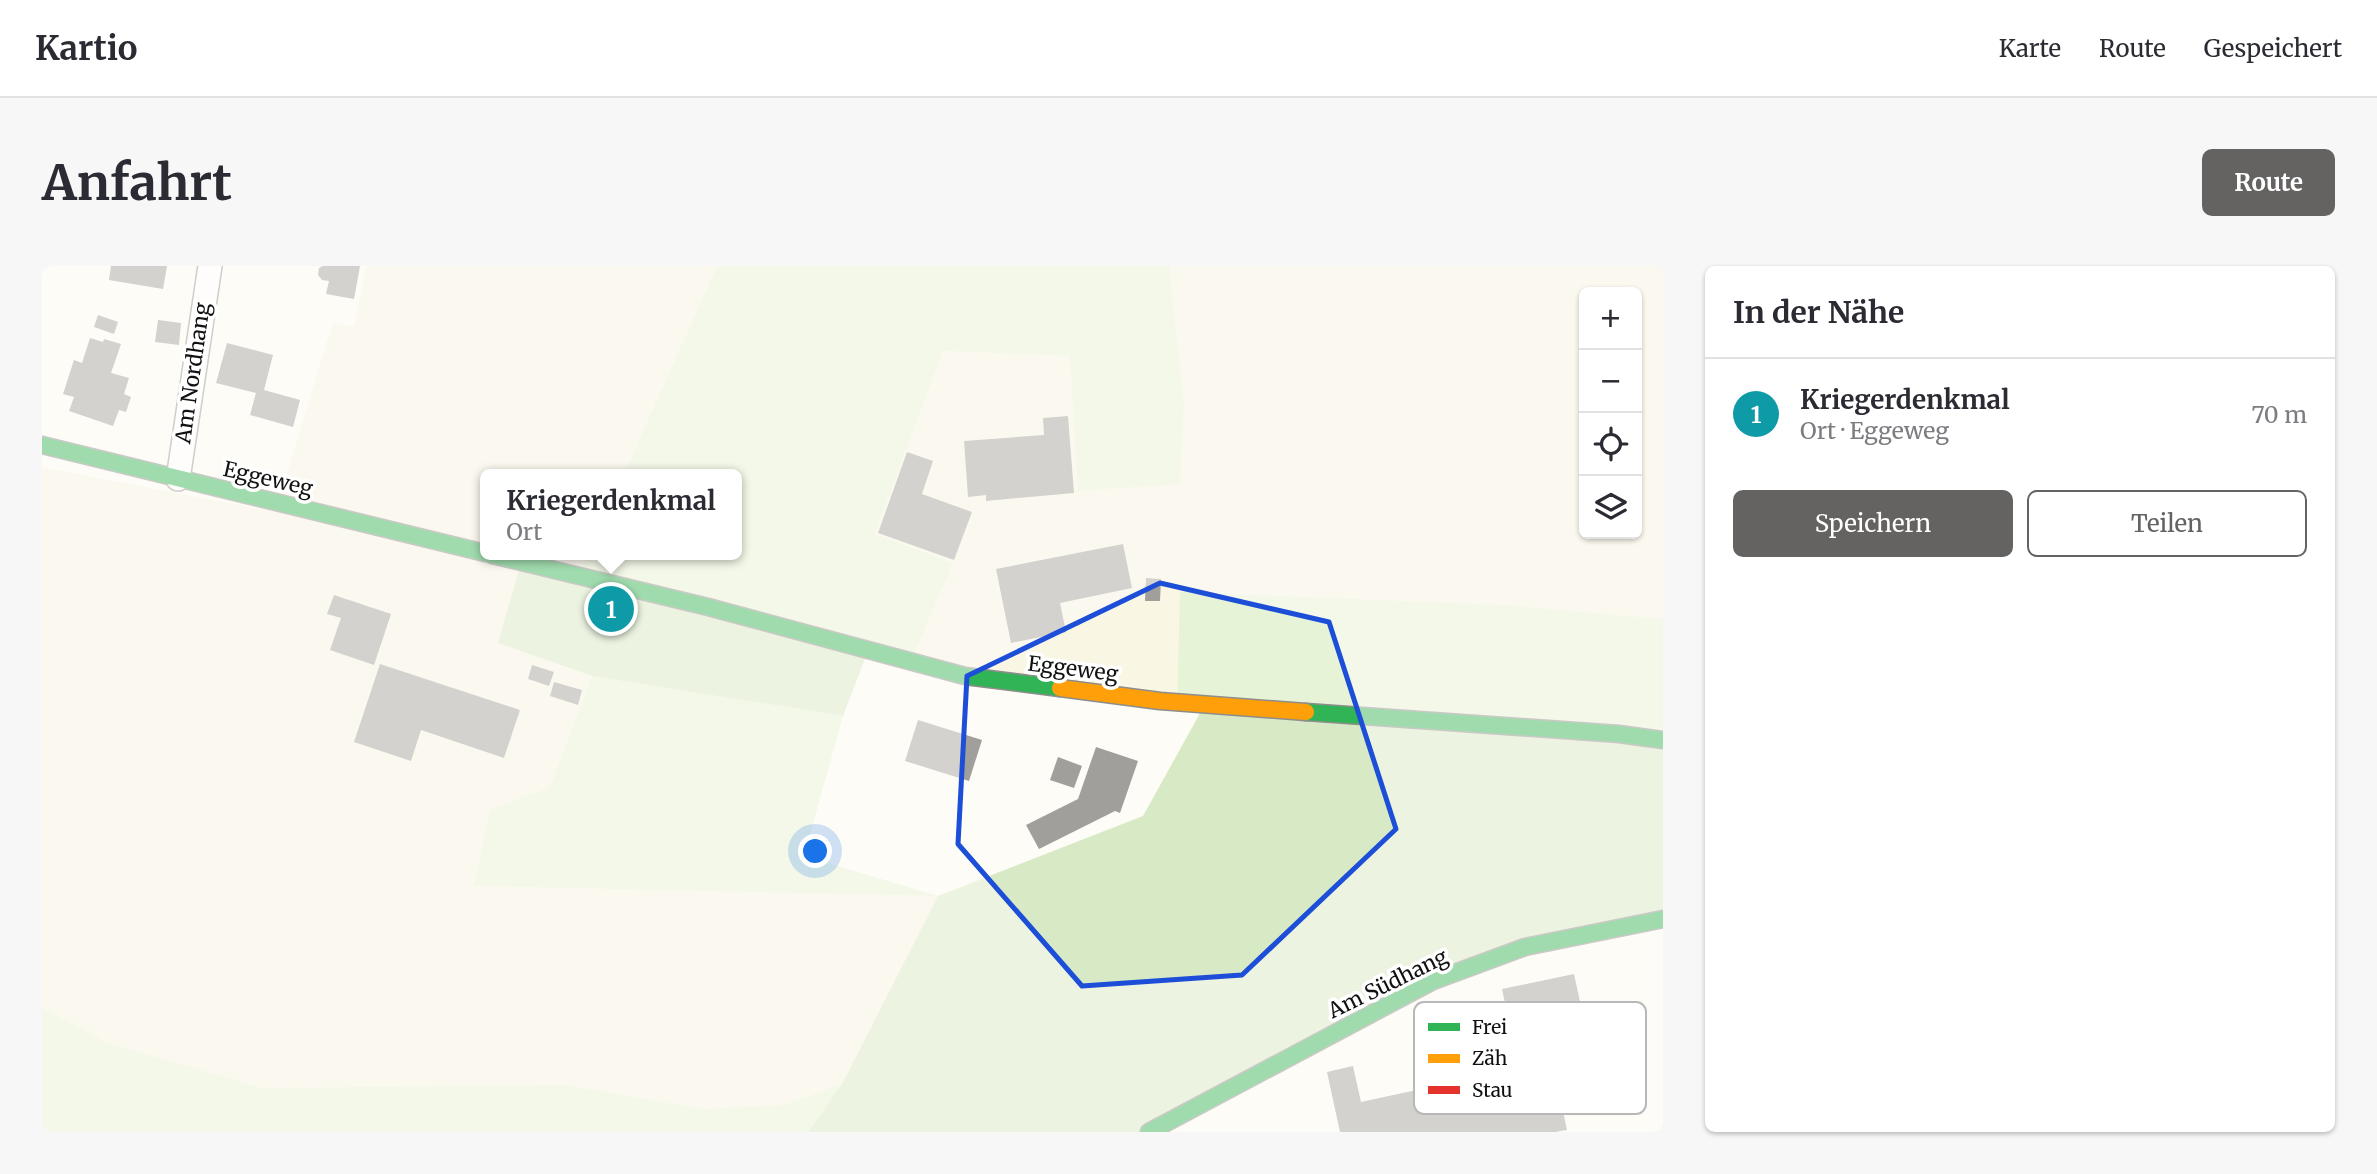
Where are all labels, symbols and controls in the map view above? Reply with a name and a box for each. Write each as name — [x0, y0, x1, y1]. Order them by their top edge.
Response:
text: Kartio — [35, 28, 138, 69]
text: Karte — [1999, 33, 2061, 64]
text: Route — [2099, 33, 2166, 64]
text: Gespeichert — [2204, 33, 2342, 64]
button: Route — [2202, 149, 2335, 216]
text: Anfahrt — [42, 152, 232, 213]
map controls — [1579, 287, 1642, 539]
button: + — [1579, 287, 1642, 350]
text: In der Nähe — [1733, 293, 1904, 331]
street label: Am Nordhang — [169, 301, 216, 446]
button: − — [1579, 350, 1642, 413]
text: Kriegerdenkmal — [1800, 383, 2010, 416]
text: 1 — [1751, 400, 1761, 429]
text: 70 m — [2251, 400, 2307, 429]
button: locate — [1579, 413, 1642, 476]
text: Ort · Eggeweg — [1800, 416, 1949, 445]
street label: Eggeweg — [221, 455, 316, 502]
popup — [480, 469, 742, 560]
button: layers — [1579, 476, 1642, 539]
text: Kriegerdenkmal — [506, 484, 716, 517]
button: Speichern — [1733, 490, 2013, 557]
button: Teilen — [2027, 490, 2307, 557]
text: Ort — [506, 517, 542, 546]
pin: 1 — [588, 583, 634, 635]
street label: Eggeweg — [1026, 650, 1120, 687]
your location — [798, 834, 832, 868]
street label: Am Südhang — [1322, 943, 1452, 1025]
legend — [1414, 1002, 1646, 1114]
text: Frei — [1472, 1015, 1507, 1039]
text: Zäh — [1472, 1046, 1508, 1070]
text: Stau — [1472, 1078, 1513, 1102]

